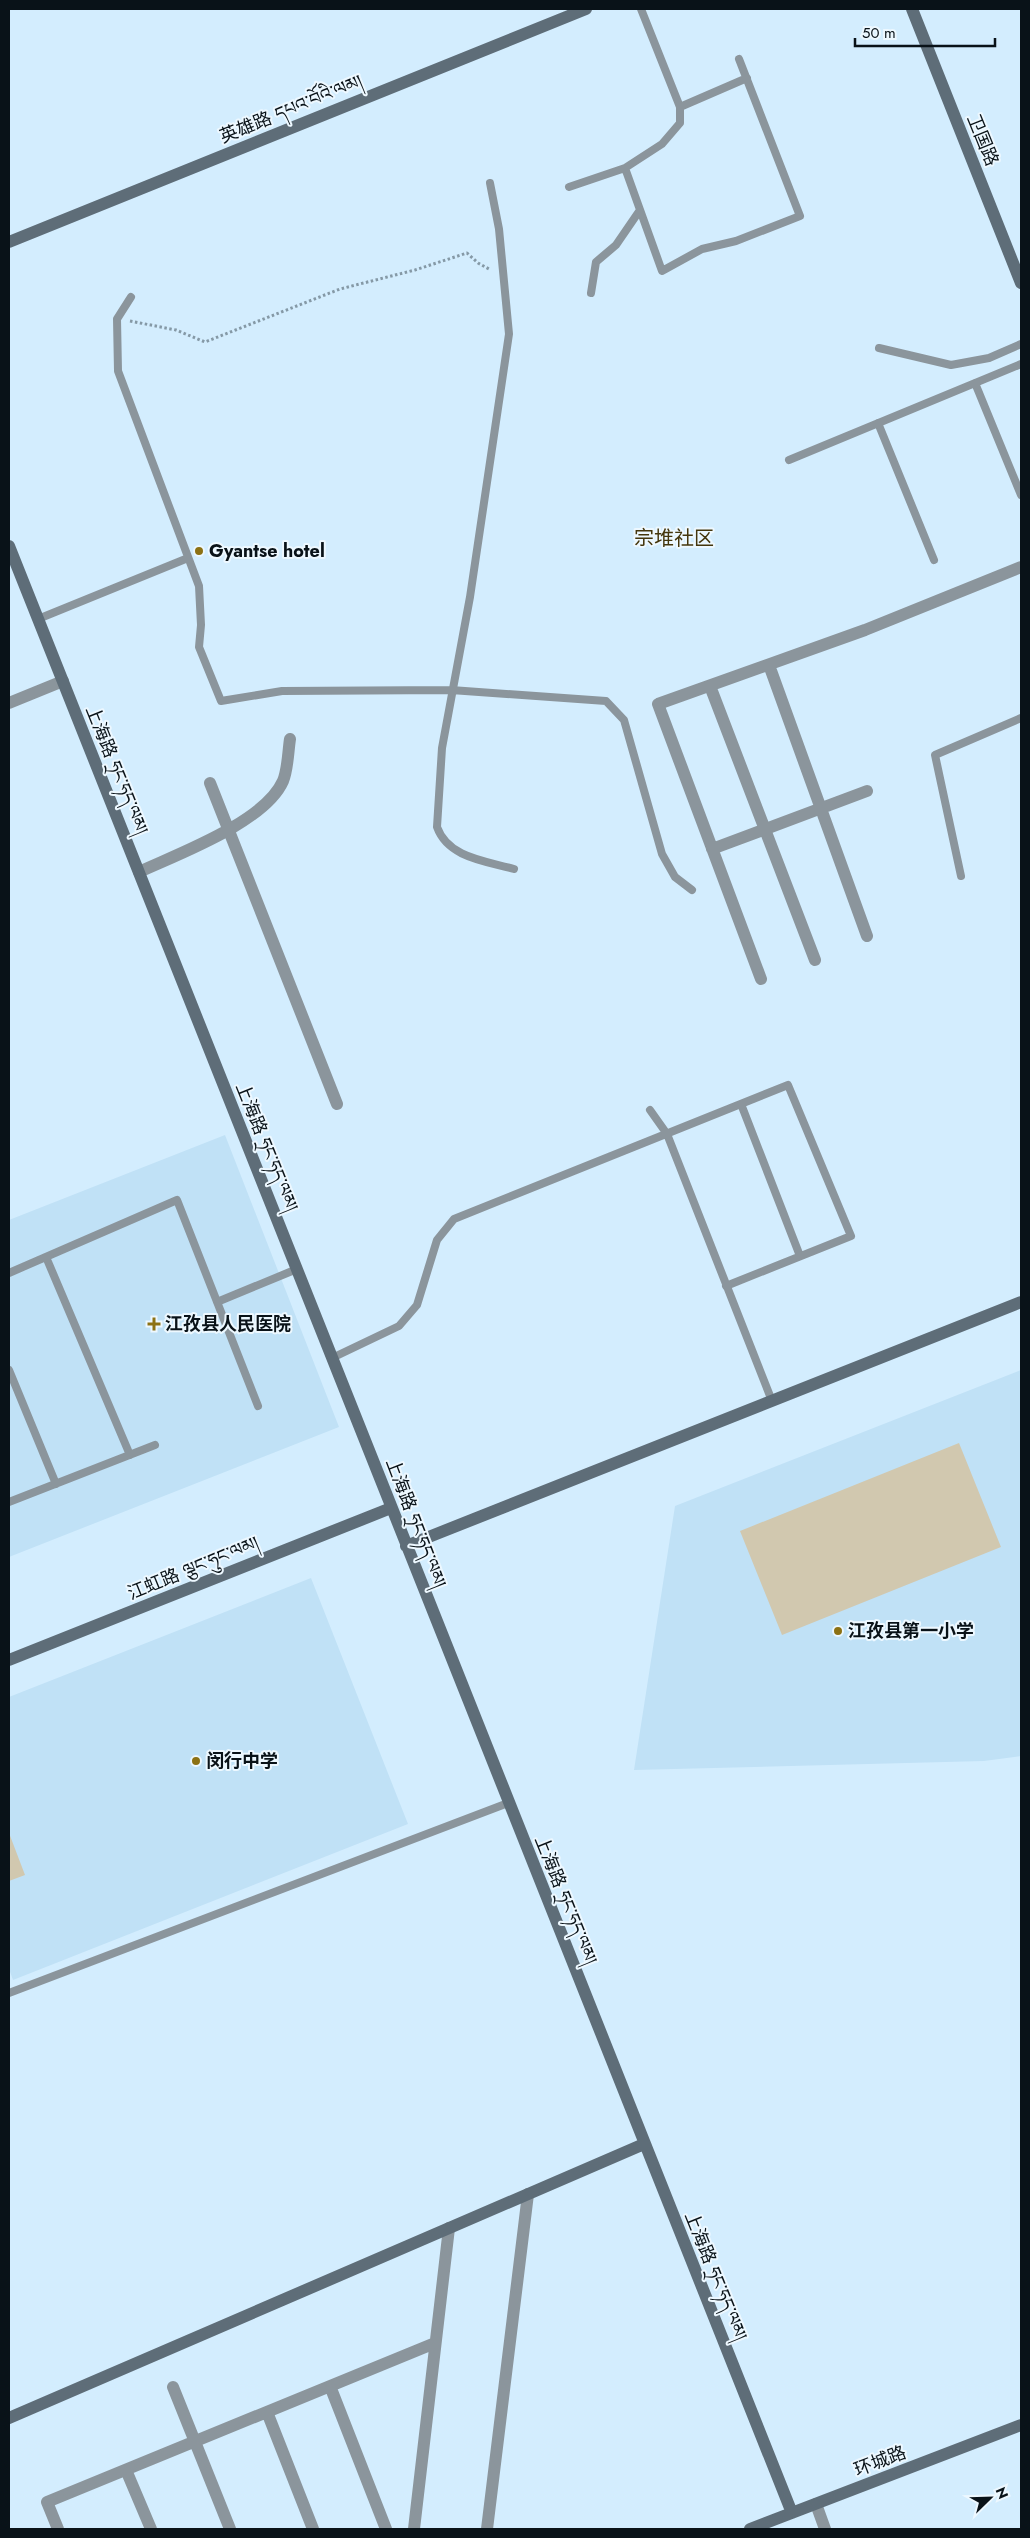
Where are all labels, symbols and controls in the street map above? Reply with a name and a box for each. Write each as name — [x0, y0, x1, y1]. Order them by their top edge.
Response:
scale bar — [855, 15, 995, 47]
text: 50 m — [862, 22, 896, 44]
street label: 英雄路 དཔའ་བོའི་ལམ། — [215, 67, 367, 151]
street label: 卫国路 — [961, 110, 1005, 170]
district label: 宗堆社区 — [634, 524, 714, 553]
place label: Gyantse hotel — [209, 538, 325, 564]
marker: Gyantse hotel — [193, 545, 205, 557]
street label: 上海路 ཧྲང་ཧད་ལམ། — [77, 702, 155, 839]
street label: 上海路 ཧྲང་ཧད་ལམ། — [227, 1079, 305, 1216]
place label: 江孜县人民医院 — [165, 1311, 291, 1337]
marker: 江孜县人民医院 — [147, 1317, 161, 1331]
street label: 上海路 ཧྲང་ཧད་ལམ། — [377, 1454, 453, 1592]
street label: 江虹路 ལྕང་ཧུང་ལམ། — [124, 1530, 263, 1608]
place label: 江孜县第一小学 — [848, 1618, 974, 1644]
marker: 江孜县第一小学 — [832, 1625, 844, 1637]
place label: 闵行中学 — [206, 1748, 278, 1774]
marker: 闵行中学 — [190, 1755, 202, 1767]
street label: 上海路 ཧྲང་ཧད་ལམ། — [526, 1832, 604, 1969]
street label: 上海路 ཧྲང་ཧད་ལམ། — [676, 2208, 754, 2345]
street label: 环城路 — [850, 2439, 910, 2483]
north arrow — [965, 2473, 1015, 2523]
text: N — [991, 2484, 1013, 2502]

